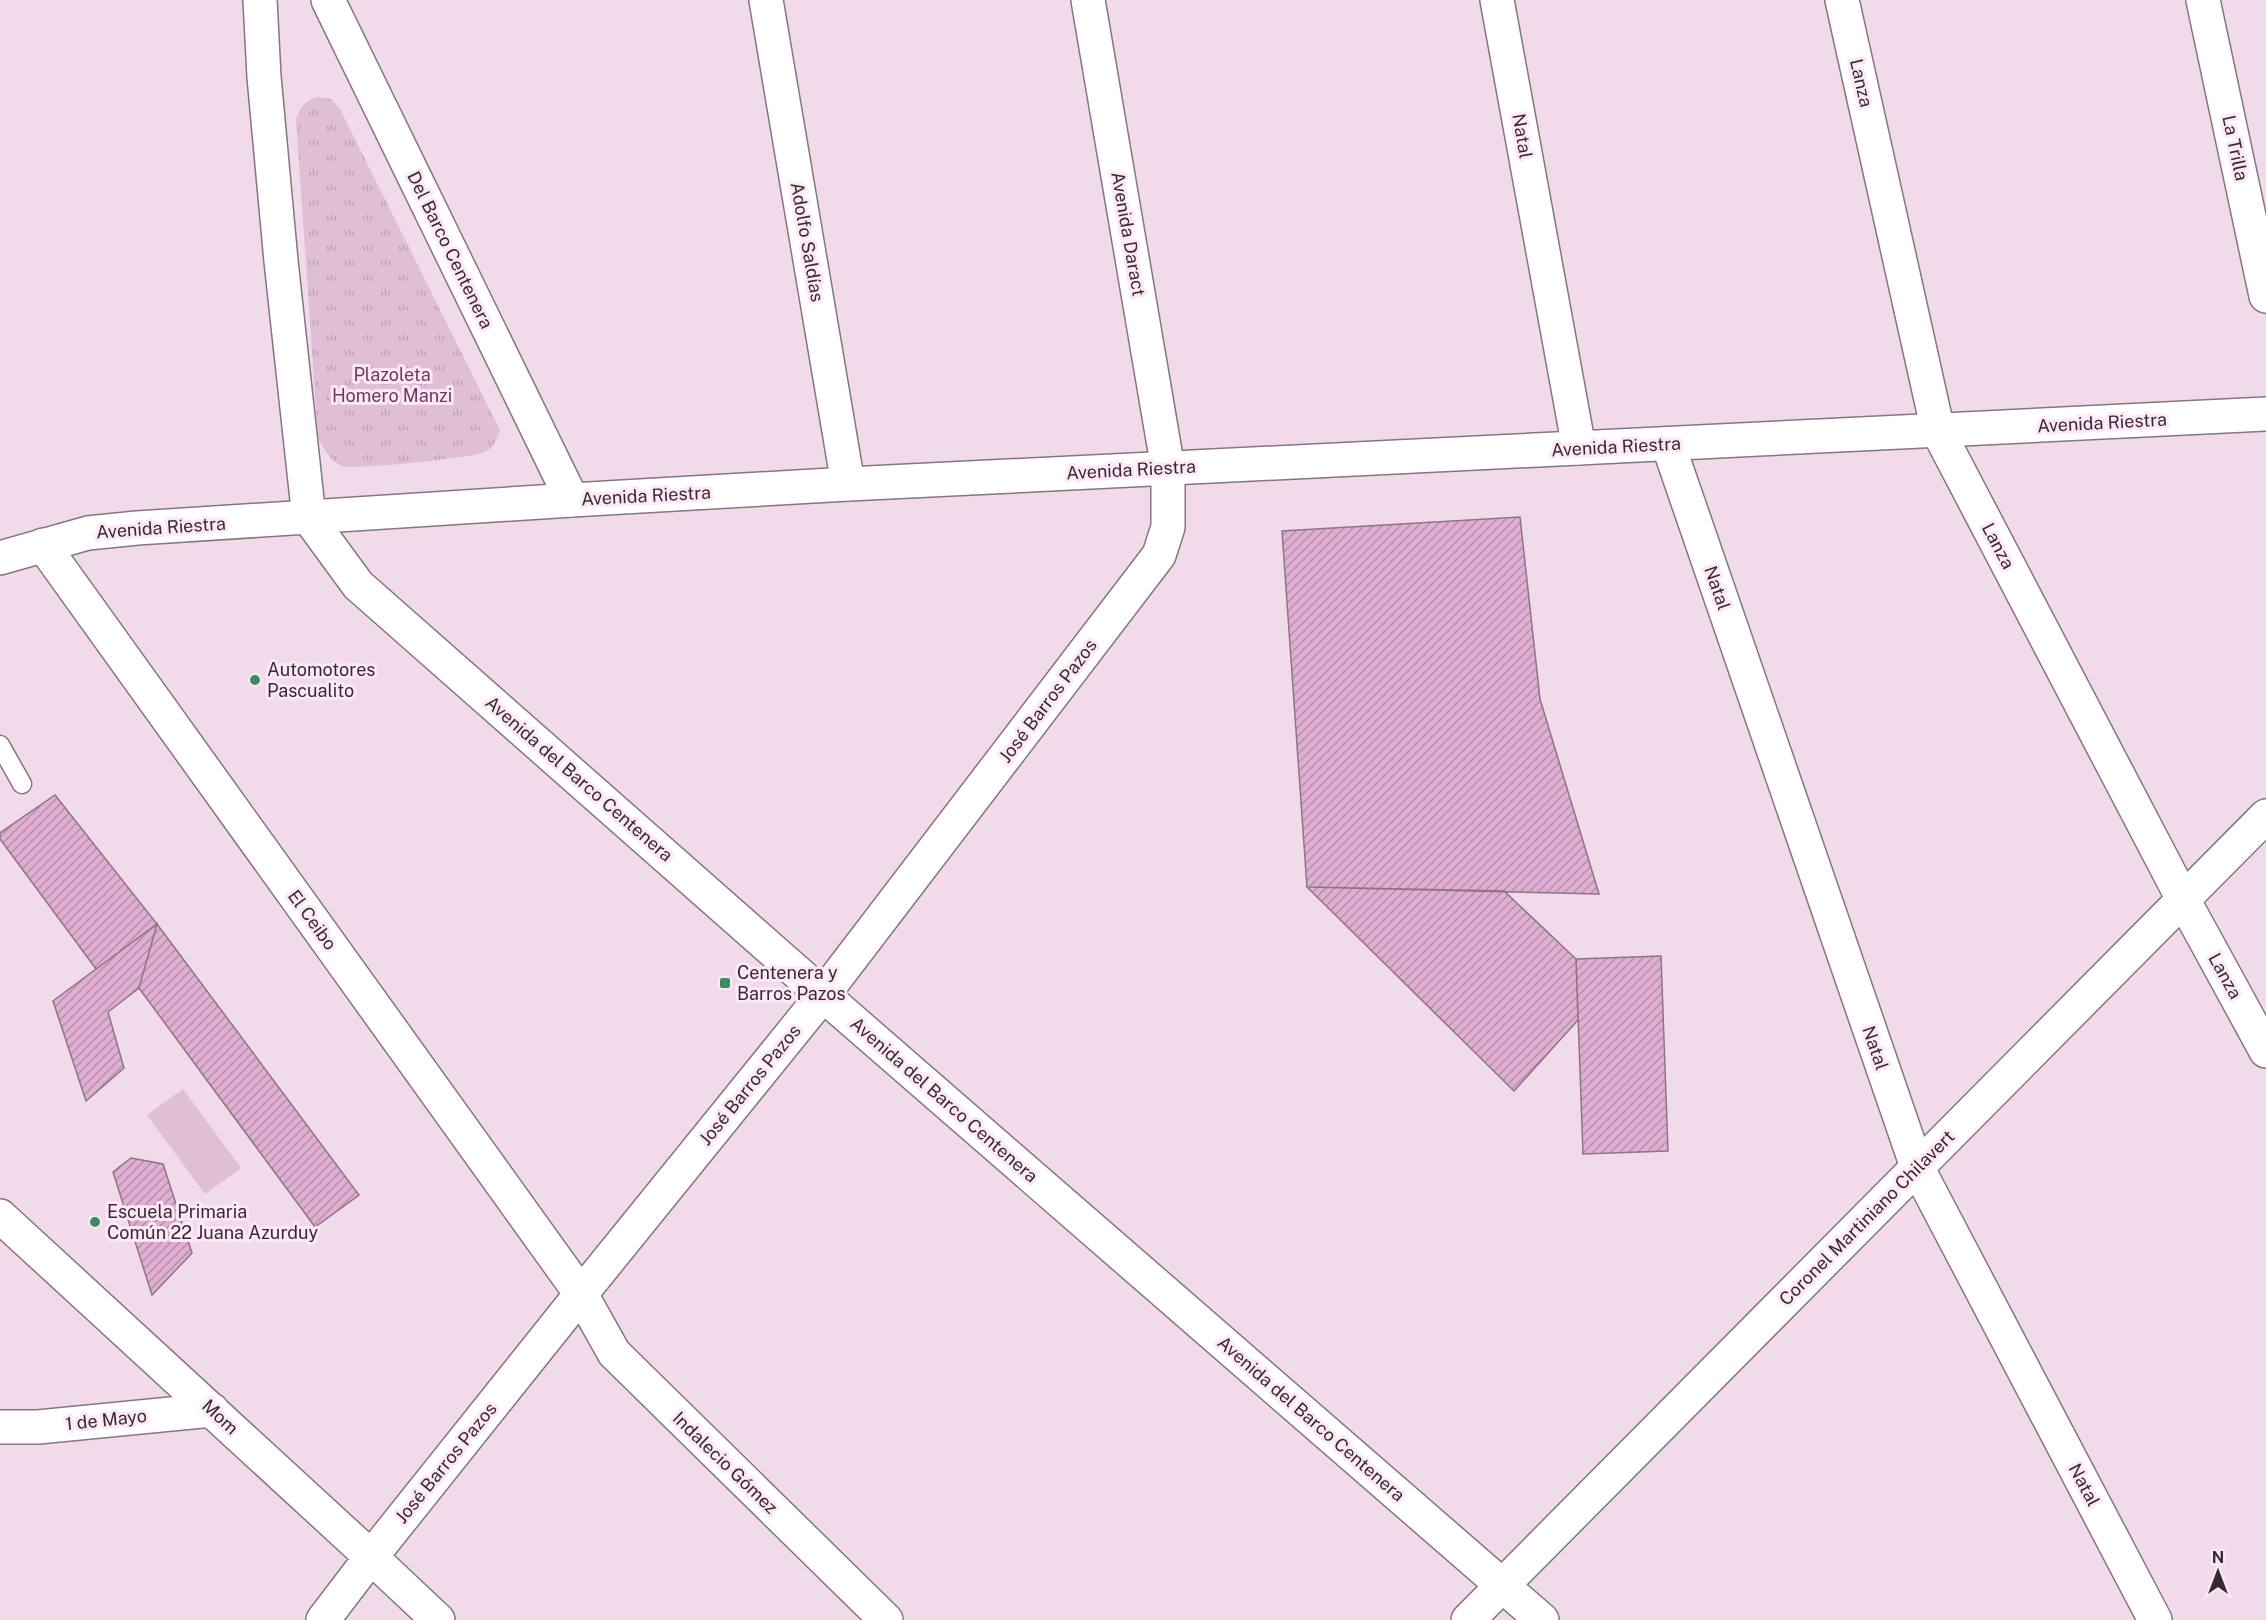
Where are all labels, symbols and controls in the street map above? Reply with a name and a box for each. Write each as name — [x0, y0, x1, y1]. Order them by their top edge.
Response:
street label: Lanza — [1846, 57, 1877, 109]
street label: Natal — [1508, 112, 1537, 160]
street label: La Trilla — [2218, 113, 2253, 183]
street label: Del Barco Centenera — [403, 168, 498, 332]
street label: Avenida Daract — [1107, 170, 1150, 298]
street label: Adolfo Saldías — [787, 180, 828, 303]
park label: Plazoleta Homero Manzi — [332, 364, 452, 406]
street label: Avenida Riestra — [2037, 409, 2167, 436]
street label: Avenida Riestra — [1551, 433, 1681, 460]
street label: Avenida Riestra — [1066, 456, 1196, 483]
street label: Avenida Riestra — [581, 482, 711, 509]
street label: Avenida Riestra — [95, 512, 227, 543]
street label: Lanza — [1978, 519, 2019, 572]
street label: Natal — [1700, 563, 1735, 613]
street label: José Barros Pazos — [994, 635, 1101, 767]
place label: Automotores Pascualito — [267, 659, 375, 701]
marker: Automotores Pascualito — [248, 673, 262, 687]
street label: Avenida del Barco Centenera — [481, 692, 677, 866]
street label: El Ceibo — [284, 886, 341, 954]
street label: Lanza — [2204, 949, 2247, 1002]
place label: Centenera y Barros Pazos — [737, 962, 846, 1004]
marker: Centenera y Barros Pazos — [718, 976, 732, 990]
street label: Avenida del Barco Centenera — [846, 1013, 1042, 1187]
street label: José Barros Pazos — [695, 1020, 805, 1149]
street label: Natal — [1858, 1023, 1893, 1073]
street label: Coronel Martiniano Chilavert — [1775, 1126, 1959, 1310]
place label: Escuela Primaria Común 22 Juana Azurduy — [107, 1201, 318, 1243]
marker: Escuela Primaria Común 22 Juana Azurduy — [88, 1215, 102, 1229]
street label: Avenida del Barco Centenera — [1213, 1332, 1409, 1506]
street label: Mom — [198, 1395, 243, 1438]
street label: José Barros Pazos — [391, 1398, 501, 1527]
street label: 1 de Mayo — [64, 1405, 148, 1434]
street label: Indalecio Gómez — [669, 1407, 782, 1518]
street label: Natal — [2065, 1460, 2104, 1510]
north arrow — [2188, 1542, 2248, 1602]
text: N — [2212, 1548, 2224, 1567]

